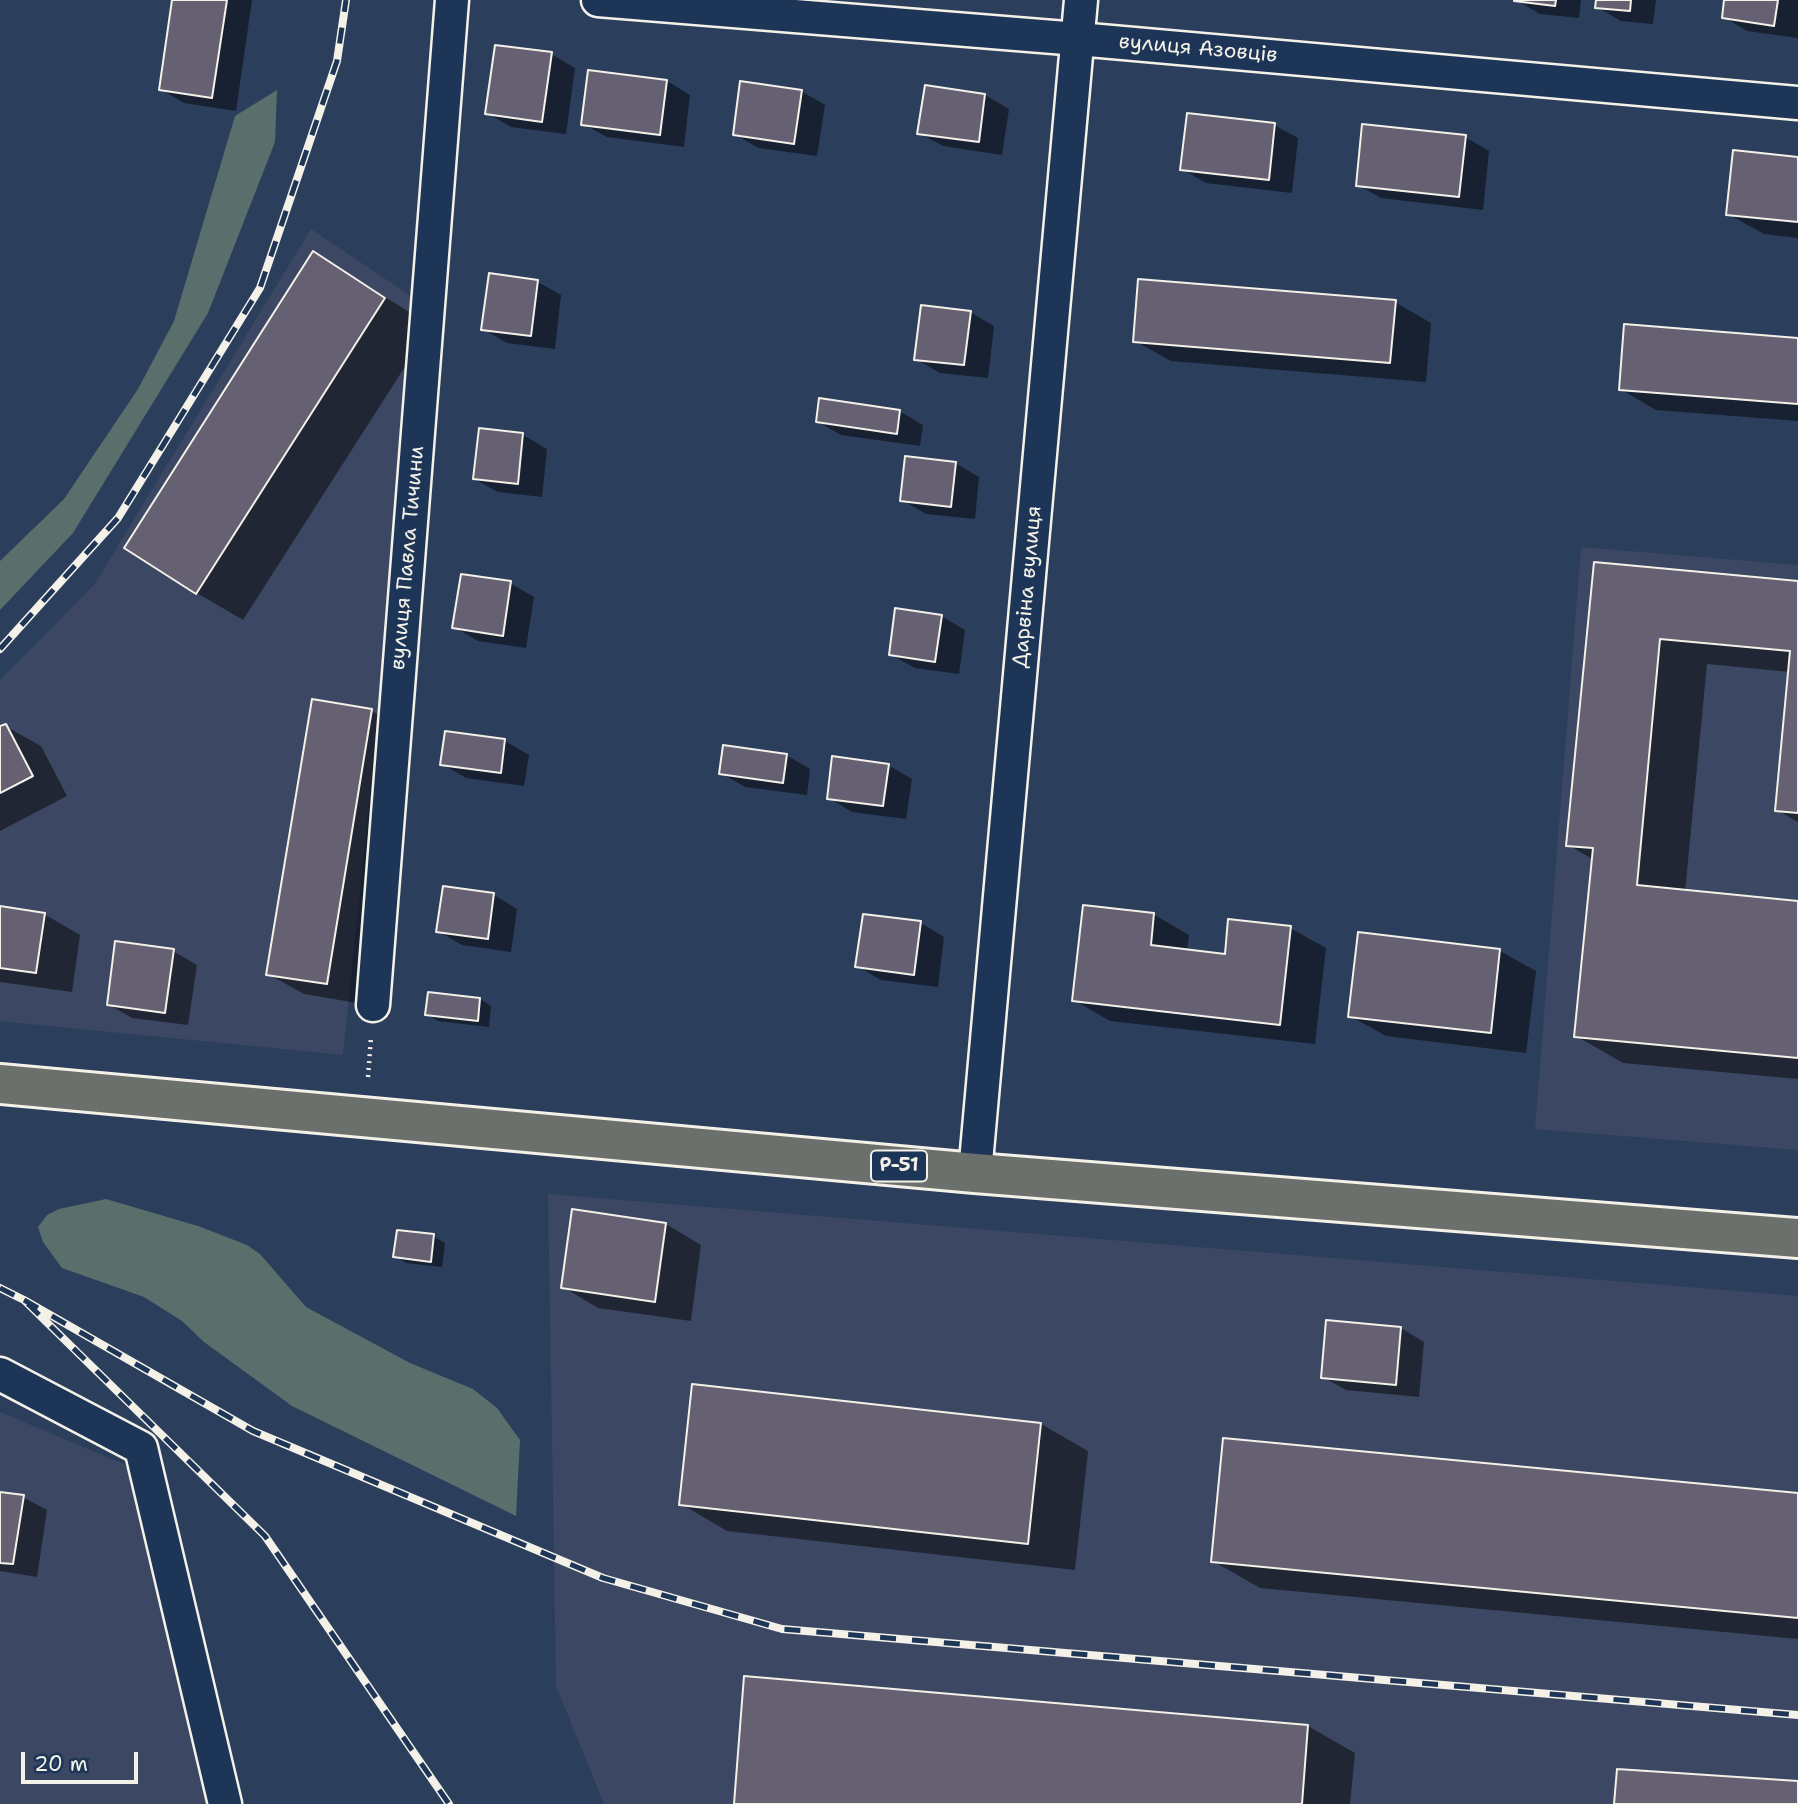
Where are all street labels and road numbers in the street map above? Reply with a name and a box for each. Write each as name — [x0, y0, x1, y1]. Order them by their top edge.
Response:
street label: вулиця Азовців — [1118, 30, 1278, 68]
street label: вулиця Павла Тичини — [386, 445, 430, 671]
street label: Дарвіна вулиця — [1008, 505, 1048, 669]
road number: Р-51 — [871, 1150, 927, 1182]

